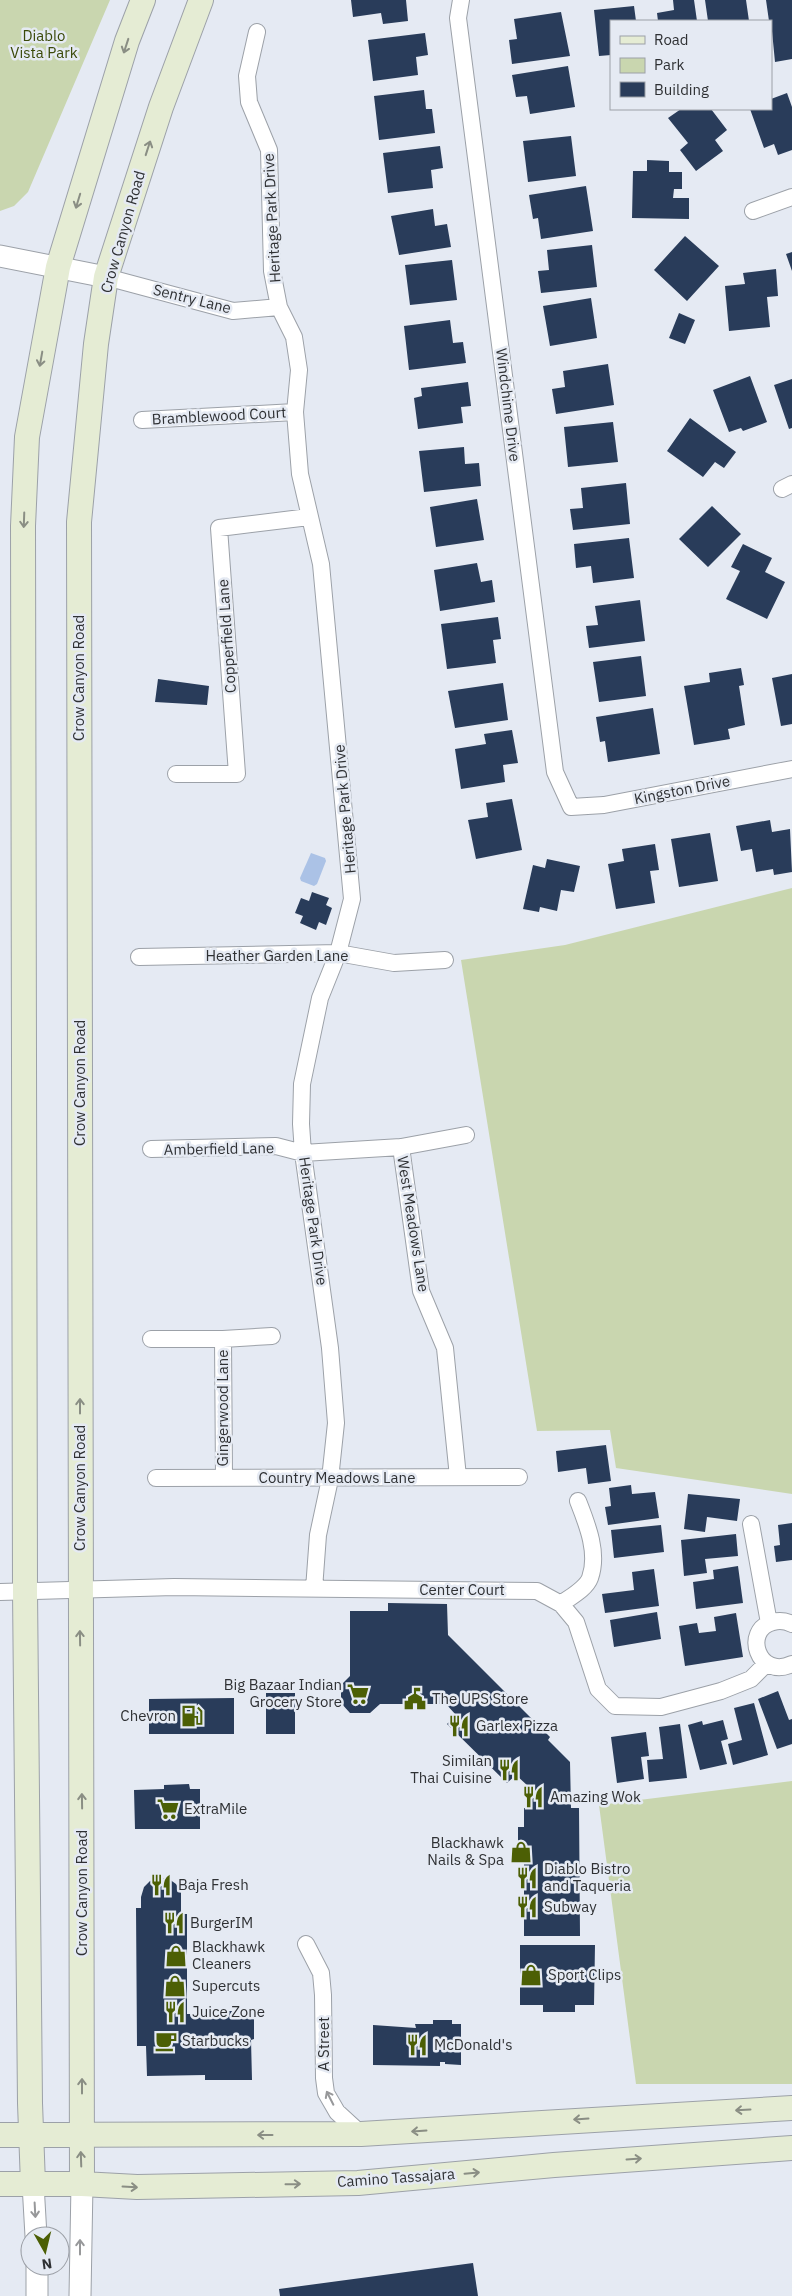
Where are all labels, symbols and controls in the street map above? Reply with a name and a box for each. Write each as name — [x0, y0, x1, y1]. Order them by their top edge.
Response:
legend — [610, 20, 772, 110]
park label: Diablo Vista Park — [10, 26, 78, 62]
text: Road — [654, 30, 689, 49]
one-way arrow — [120, 37, 130, 53]
text: Park — [654, 55, 684, 74]
text: Building — [654, 80, 709, 99]
one-way arrow — [144, 140, 154, 156]
street label: Heritage Park Drive — [259, 153, 284, 283]
street label: Crow Canyon Road — [96, 169, 149, 295]
one-way arrow — [73, 193, 83, 209]
street label: Sentry Lane — [151, 280, 233, 317]
street label: Windchime Drive — [492, 347, 525, 463]
one-way arrow — [36, 351, 46, 367]
street label: Bramblewood Court — [151, 402, 287, 429]
one-way arrow — [19, 512, 28, 528]
street label: Copperfield Lane — [213, 578, 240, 694]
street label: Crow Canyon Road — [69, 615, 88, 741]
street label: Heritage Park Drive — [329, 744, 360, 874]
street label: Kingston Drive — [632, 771, 732, 808]
street label: Heather Garden Lane — [205, 946, 349, 965]
street label: Crow Canyon Road — [70, 1020, 89, 1146]
street label: Amberfield Lane — [164, 1138, 274, 1159]
street label: Heritage Park Drive — [295, 1155, 332, 1286]
street label: West Meadows Lane — [393, 1155, 434, 1293]
street label: Gingerwood Lane — [213, 1349, 232, 1467]
one-way arrow — [75, 1398, 85, 1414]
street label: Crow Canyon Road — [70, 1425, 89, 1551]
street label: Country Meadows Lane — [259, 1468, 415, 1487]
street label: Center Court — [419, 1580, 505, 1599]
one-way arrow — [75, 1631, 85, 1647]
place label: Big Bazaar Indian Grocery Store — [224, 1675, 342, 1711]
supermarket icon: Big Bazaar Indian Grocery Store — [345, 1681, 371, 1707]
public building icon: The UPS Store — [402, 1686, 428, 1712]
place label: The UPS Store — [432, 1689, 528, 1708]
fuel station icon: Chevron — [179, 1703, 205, 1729]
place label: Chevron — [120, 1706, 176, 1725]
restaurant icon: Garlex Pizza — [446, 1713, 472, 1739]
place label: Garlex Pizza — [476, 1716, 558, 1735]
place label: Similan Thai Cuisine — [410, 1751, 492, 1787]
restaurant icon: Similan Thai Cuisine — [496, 1757, 522, 1783]
restaurant icon: Amazing Wok — [520, 1784, 546, 1810]
place label: Amazing Wok — [550, 1787, 641, 1806]
one-way arrow — [77, 1793, 87, 1810]
supermarket icon: ExtraMile — [155, 1796, 181, 1822]
place label: ExtraMile — [184, 1799, 247, 1818]
street label: Crow Canyon Road — [72, 1830, 91, 1956]
place label: Blackhawk Nails & Spa — [427, 1833, 504, 1869]
shop icon: Blackhawk Nails & Spa — [508, 1839, 534, 1865]
place label: Diablo Bistro and Taqueria — [544, 1859, 631, 1895]
restaurant icon: Diablo Bistro and Taqueria — [514, 1865, 540, 1891]
restaurant icon: Baja Fresh — [148, 1872, 174, 1898]
place label: Baja Fresh — [178, 1875, 249, 1894]
restaurant icon: Subway — [514, 1894, 540, 1920]
place label: Subway — [544, 1897, 597, 1916]
restaurant icon: BurgerIM — [161, 1910, 187, 1936]
place label: BurgerIM — [190, 1913, 253, 1932]
place label: Blackhawk Cleaners — [192, 1937, 265, 1973]
shop icon: Blackhawk Cleaners — [163, 1943, 189, 1969]
shop icon: Sport Clips — [518, 1962, 544, 1988]
place label: Sport Clips — [548, 1965, 621, 1984]
shop icon: Supercuts — [162, 1973, 188, 1999]
place label: Supercuts — [192, 1976, 260, 1995]
restaurant icon: Juice Zone — [162, 1999, 188, 2025]
place label: Juice Zone — [192, 2002, 265, 2021]
street label: A Street — [314, 2017, 333, 2071]
cafe icon: Starbucks — [153, 2028, 179, 2054]
place label: Starbucks — [182, 2031, 249, 2050]
restaurant icon: McDonald's — [404, 2032, 430, 2058]
place label: McDonald's — [434, 2035, 512, 2054]
one-way arrow — [77, 2078, 87, 2094]
one-way arrow — [325, 2091, 334, 2106]
one-way arrow — [736, 2106, 752, 2115]
one-way arrow — [573, 2115, 589, 2124]
one-way arrow — [411, 2126, 427, 2135]
one-way arrow — [257, 2130, 274, 2140]
one-way arrow — [76, 2151, 86, 2168]
one-way arrow — [626, 2154, 642, 2164]
street label: Camino Tassajara — [336, 2164, 455, 2191]
one-way arrow — [464, 2168, 480, 2177]
one-way arrow — [284, 2179, 301, 2189]
one-way arrow — [122, 2182, 138, 2191]
one-way arrow — [30, 2202, 39, 2218]
north arrow — [20, 2226, 70, 2276]
one-way arrow — [75, 2240, 85, 2256]
text: N — [41, 2254, 53, 2273]

